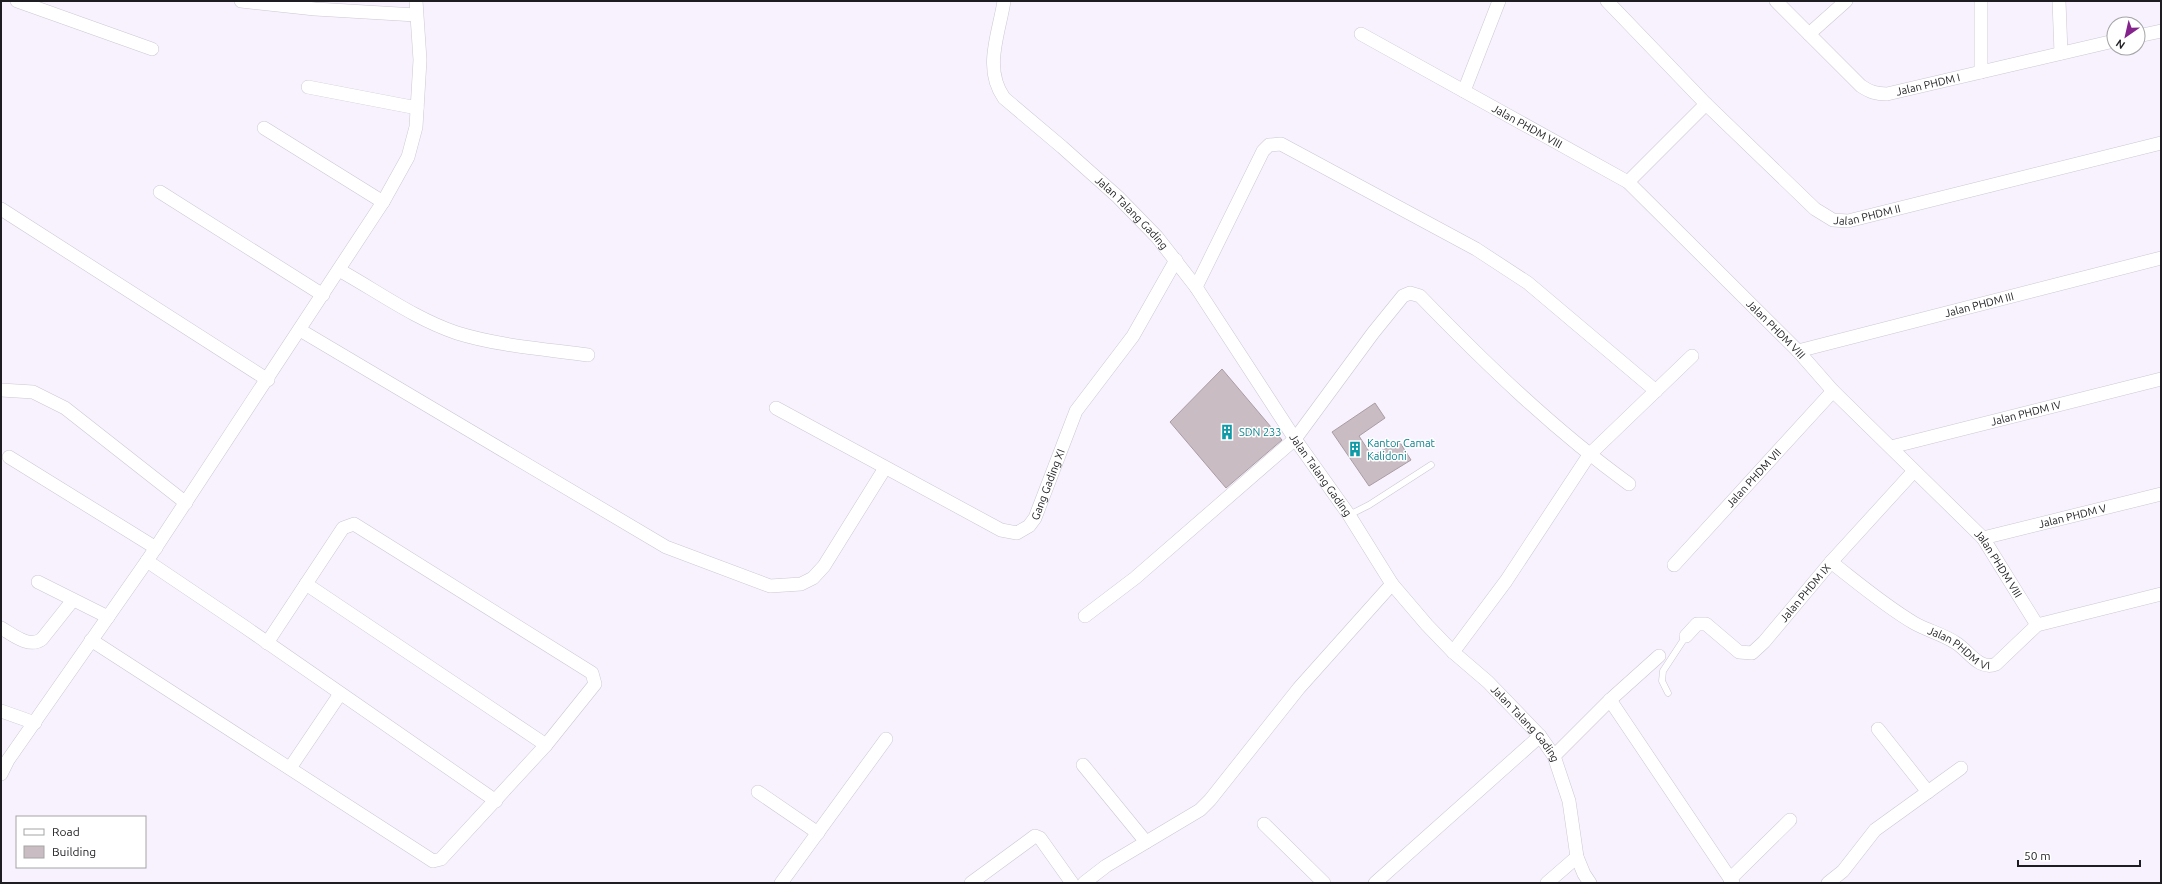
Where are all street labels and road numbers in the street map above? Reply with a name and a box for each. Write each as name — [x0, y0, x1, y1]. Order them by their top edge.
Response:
street label: Jalan PHDM I — [1895, 71, 1961, 98]
street label: Jalan PHDM VIII — [1490, 102, 1564, 150]
street label: Jalan Talang Gading — [1093, 174, 1170, 252]
street label: Jalan PHDM II — [1833, 202, 1902, 227]
street label: Jalan PHDM III — [1943, 290, 2015, 319]
street label: Jalan PHDM VIII — [1744, 297, 1808, 361]
street label: Jalan PHDM IV — [1989, 398, 2062, 428]
street label: Jalan Talang Gading — [1287, 432, 1354, 519]
street label: Jalan PHDM VII — [1724, 446, 1783, 510]
street label: Gang Gading XI — [1029, 447, 1067, 522]
street label: Jalan PHDM V — [2037, 502, 2108, 530]
street label: Jalan PHDM VIII — [1972, 527, 2024, 600]
street label: Jalan PHDM IX — [1777, 561, 1833, 624]
street label: Jalan PHDM VI — [1926, 624, 1990, 671]
street label: Jalan Talang Gading — [1489, 683, 1562, 764]

